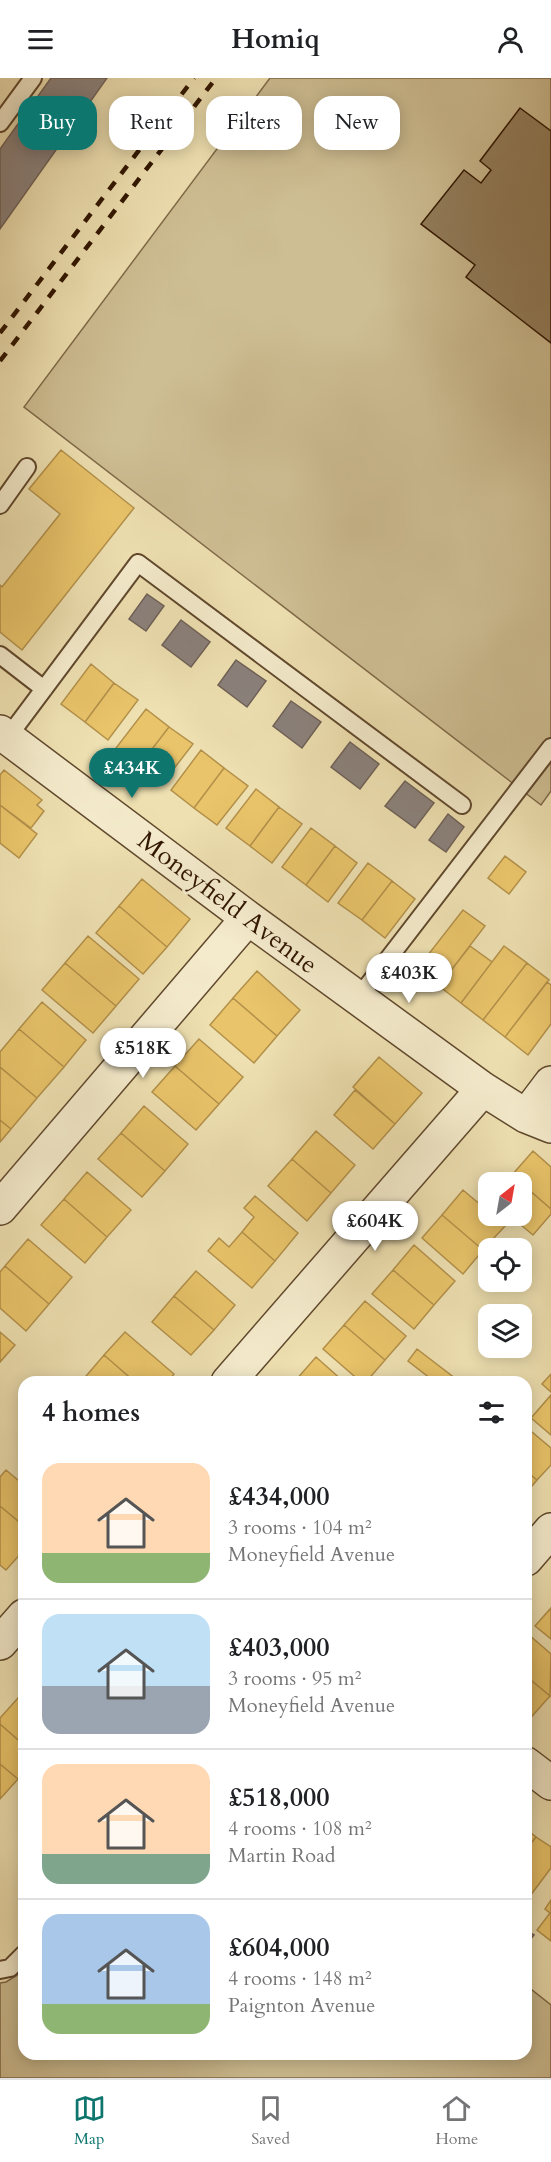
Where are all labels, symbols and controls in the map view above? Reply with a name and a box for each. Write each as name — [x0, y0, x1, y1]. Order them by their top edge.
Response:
text: Homiq — [231, 21, 320, 58]
icon: menu — [24, 23, 57, 56]
icon: person — [494, 23, 527, 56]
chip: Buy — [18, 96, 97, 150]
chip: Rent — [109, 96, 194, 150]
chip: Filters — [206, 96, 302, 150]
chip: New — [314, 96, 400, 150]
pin: £434K — [90, 748, 174, 799]
text: £434K — [103, 754, 161, 781]
street label: Moneyfield Avenue — [130, 823, 325, 982]
pin: £403K — [367, 953, 451, 1004]
text: £403K — [380, 959, 438, 986]
pin: £518K — [101, 1028, 185, 1079]
text: £518K — [114, 1034, 172, 1061]
north arrow — [478, 1172, 532, 1226]
map controls — [478, 1172, 532, 1358]
pin: £604K — [333, 1201, 417, 1252]
text: £604K — [346, 1207, 404, 1234]
button: locate — [478, 1238, 532, 1292]
button: layers — [478, 1304, 532, 1358]
text: 4 homes — [42, 1395, 140, 1430]
icon: filters — [475, 1396, 508, 1429]
text: £434,000 — [228, 1479, 330, 1514]
icon: home — [90, 1487, 162, 1559]
text: 3 rooms · 104 m² — [228, 1514, 372, 1541]
text: Moneyfield Avenue — [228, 1541, 395, 1568]
text: £403,000 — [228, 1630, 330, 1665]
icon: home — [90, 1638, 162, 1710]
text: 3 rooms · 95 m² — [228, 1665, 361, 1692]
text: Moneyfield Avenue — [228, 1692, 395, 1719]
text: £518,000 — [228, 1780, 330, 1815]
icon: home — [90, 1788, 162, 1860]
text: 4 rooms · 108 m² — [228, 1815, 372, 1842]
text: Martin Road — [228, 1842, 335, 1869]
text: £604,000 — [228, 1930, 330, 1965]
icon: home — [90, 1938, 162, 2010]
text: 4 rooms · 148 m² — [228, 1965, 372, 1992]
text: Paignton Avenue — [228, 1992, 375, 2019]
tab: Map — [73, 2092, 106, 2150]
tab: Saved — [251, 2092, 290, 2150]
tab: Home — [435, 2092, 478, 2150]

